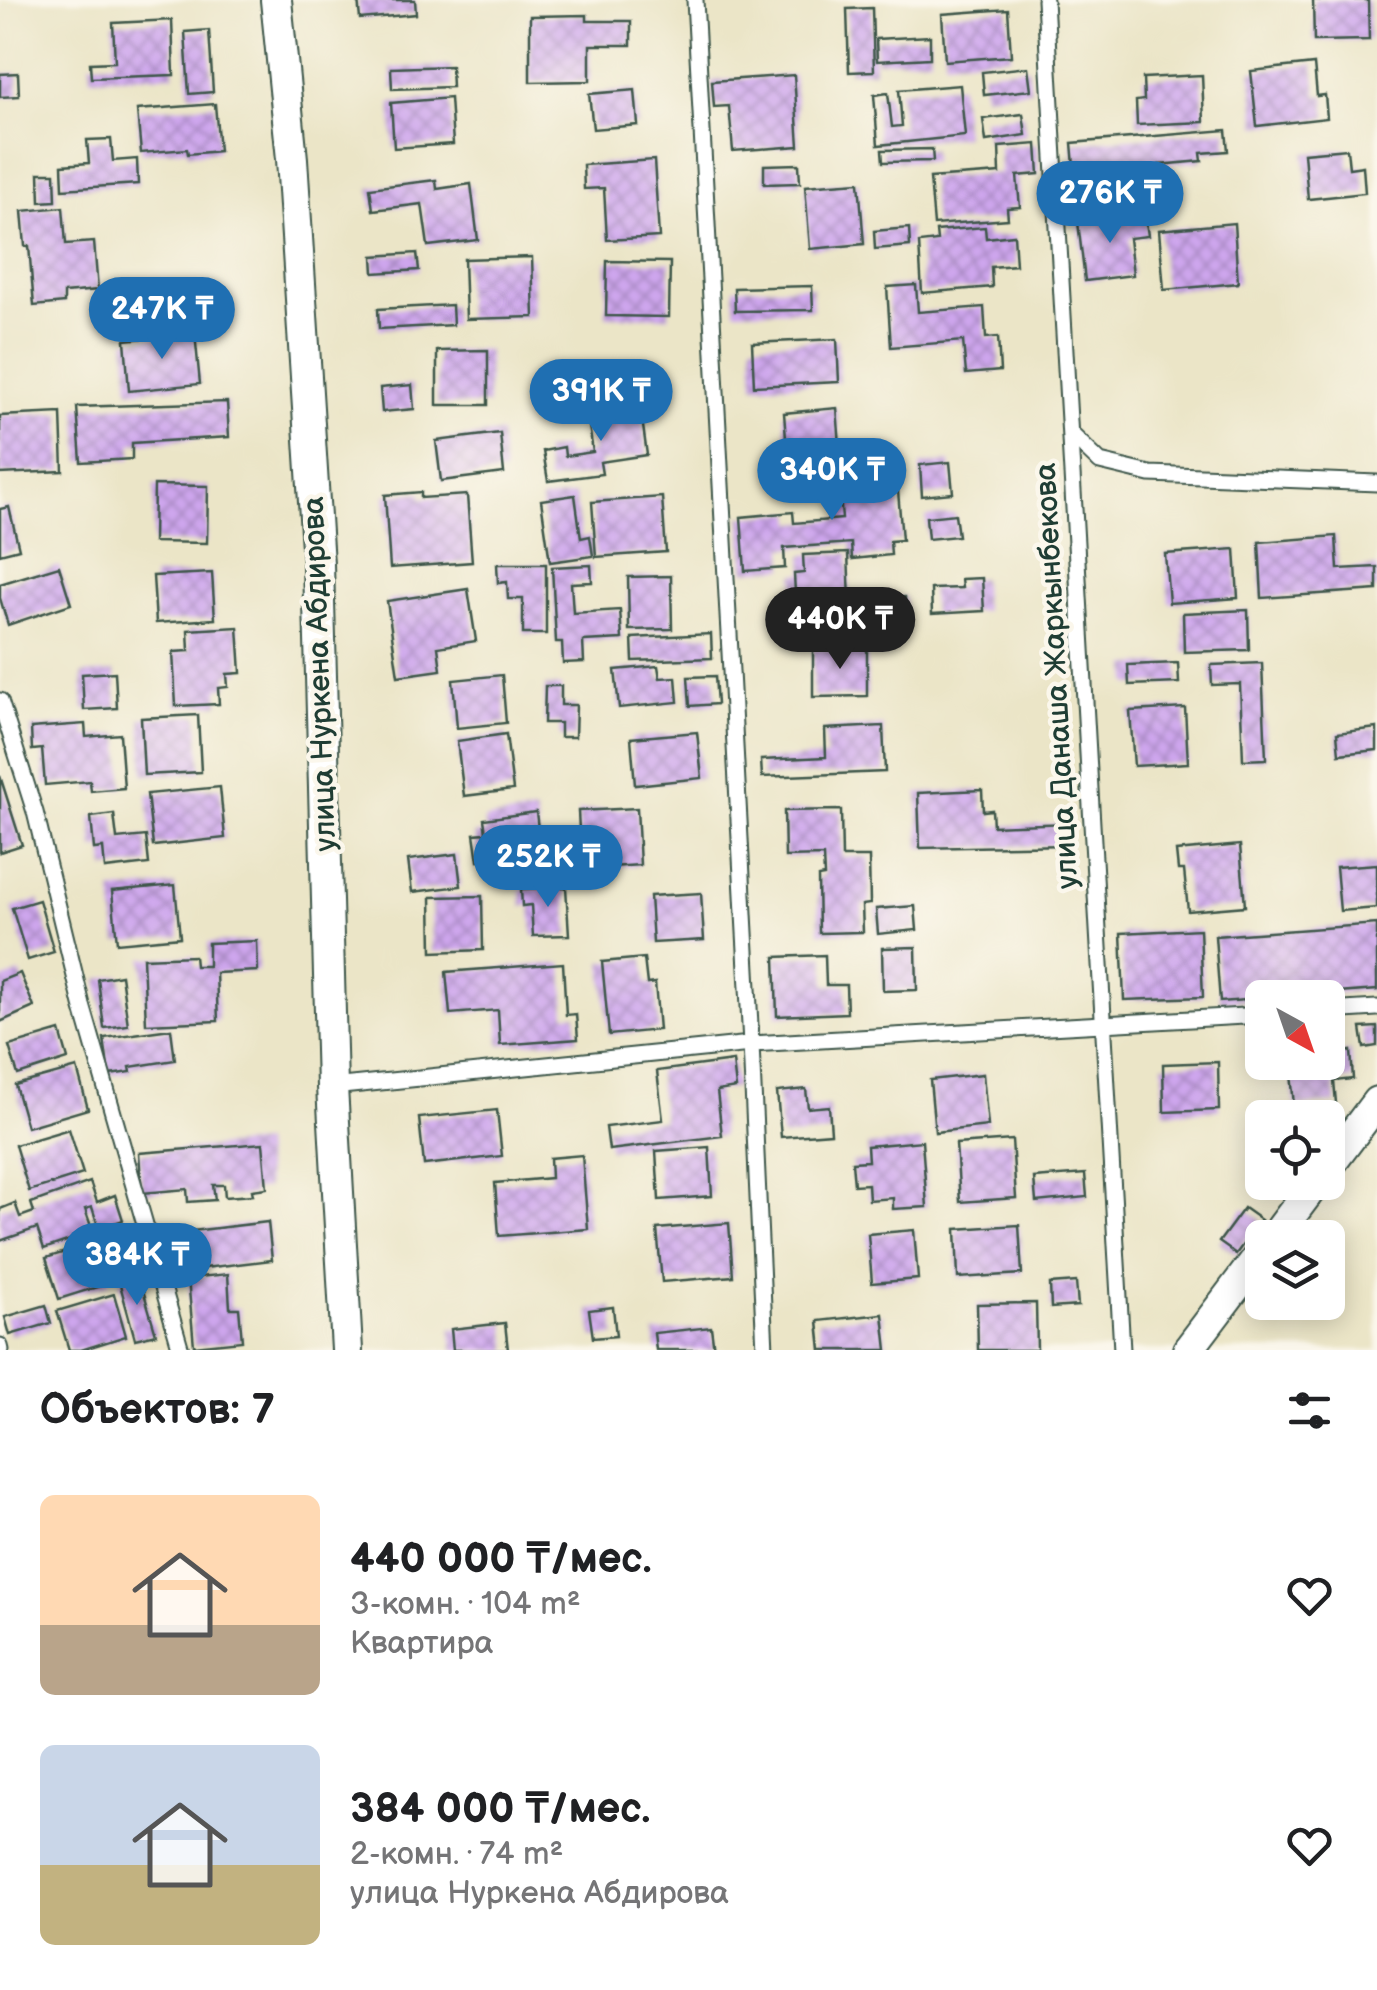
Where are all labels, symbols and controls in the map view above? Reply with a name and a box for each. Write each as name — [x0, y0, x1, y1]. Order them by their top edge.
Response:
pin: 276K ₸ — [1029, 161, 1191, 246]
text: 276K ₸ — [1058, 174, 1162, 213]
pin: 247K ₸ — [81, 277, 243, 362]
text: 247K ₸ — [111, 290, 213, 329]
pin: 391K ₸ — [520, 359, 682, 444]
text: 391K ₸ — [552, 372, 650, 411]
pin: 340K ₸ — [751, 438, 913, 523]
text: 340K ₸ — [779, 451, 885, 490]
street label: улица Данаша Жаркынбекова — [1028, 462, 1086, 890]
street label: улица Нуркена Абдирова — [296, 496, 344, 852]
pin: 440K ₸ — [759, 587, 921, 672]
text: 440K ₸ — [787, 600, 893, 639]
pin: 252K ₸ — [467, 825, 629, 910]
text: 252K ₸ — [496, 838, 600, 877]
north arrow — [1245, 980, 1345, 1080]
map controls — [1245, 980, 1345, 1320]
button: locate — [1245, 1100, 1345, 1200]
button: layers — [1245, 1220, 1345, 1320]
pin: 384K ₸ — [56, 1223, 218, 1308]
text: 384K ₸ — [85, 1236, 189, 1275]
icon: filters — [1282, 1383, 1337, 1438]
text: Объектов: 7 — [40, 1385, 275, 1436]
text: 440 000 ₸/мес. — [350, 1534, 652, 1585]
icon: home — [120, 1535, 240, 1655]
icon: heart — [1282, 1568, 1337, 1623]
text: 3-комн. · 104 m² — [350, 1585, 581, 1624]
text: Квартира — [350, 1624, 493, 1663]
text: 384 000 ₸/мес. — [350, 1784, 651, 1835]
icon: home — [120, 1785, 240, 1905]
icon: heart — [1282, 1818, 1337, 1873]
text: 2-комн. · 74 m² — [350, 1835, 563, 1874]
text: улица Нуркена Абдирова — [350, 1874, 729, 1913]

